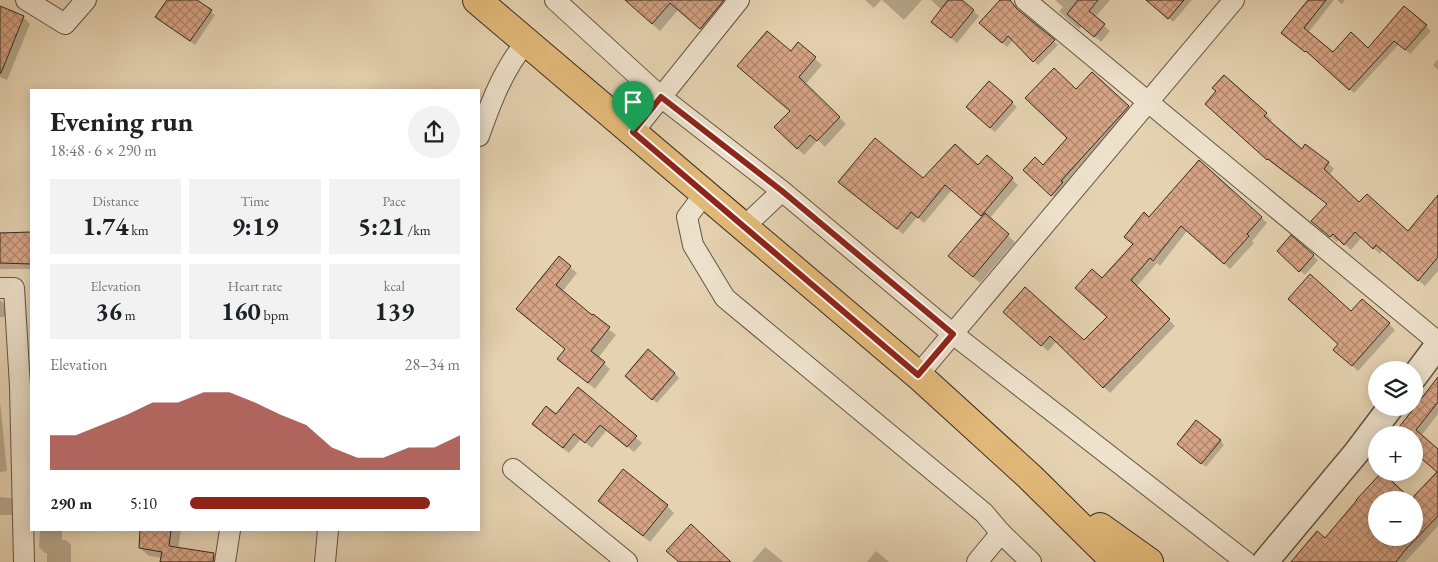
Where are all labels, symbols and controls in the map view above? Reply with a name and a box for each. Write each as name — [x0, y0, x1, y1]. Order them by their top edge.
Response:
pin — [612, 81, 654, 132]
icon: arrive — [619, 88, 647, 116]
text: Evening run — [50, 103, 193, 139]
button: share — [408, 106, 460, 158]
text: 18:48 · 6 × 290 m — [50, 140, 157, 161]
text: Distance — [92, 192, 139, 210]
text: Time — [240, 192, 270, 210]
text: Pace — [383, 192, 406, 210]
text: 1.74 — [83, 210, 128, 242]
text: 9:19 — [232, 210, 278, 242]
text: 5:21 — [358, 210, 405, 242]
text: km — [128, 221, 149, 239]
text: /km — [405, 221, 431, 239]
text: Elevation — [90, 277, 141, 295]
text: Heart rate — [228, 277, 282, 295]
text: kcal — [384, 277, 405, 295]
text: 36 — [96, 295, 122, 327]
text: 160 — [221, 295, 261, 327]
text: 139 — [374, 295, 414, 327]
text: m — [122, 306, 136, 324]
text: bpm — [261, 306, 289, 324]
text: Elevation — [50, 354, 108, 375]
text: 28–34 m — [405, 354, 460, 375]
map controls — [1368, 361, 1423, 546]
button: layers — [1368, 361, 1423, 416]
button: + — [1368, 426, 1423, 481]
button: − — [1368, 491, 1423, 546]
text: 290 m — [50, 493, 92, 514]
text: 5:10 — [130, 493, 157, 514]

